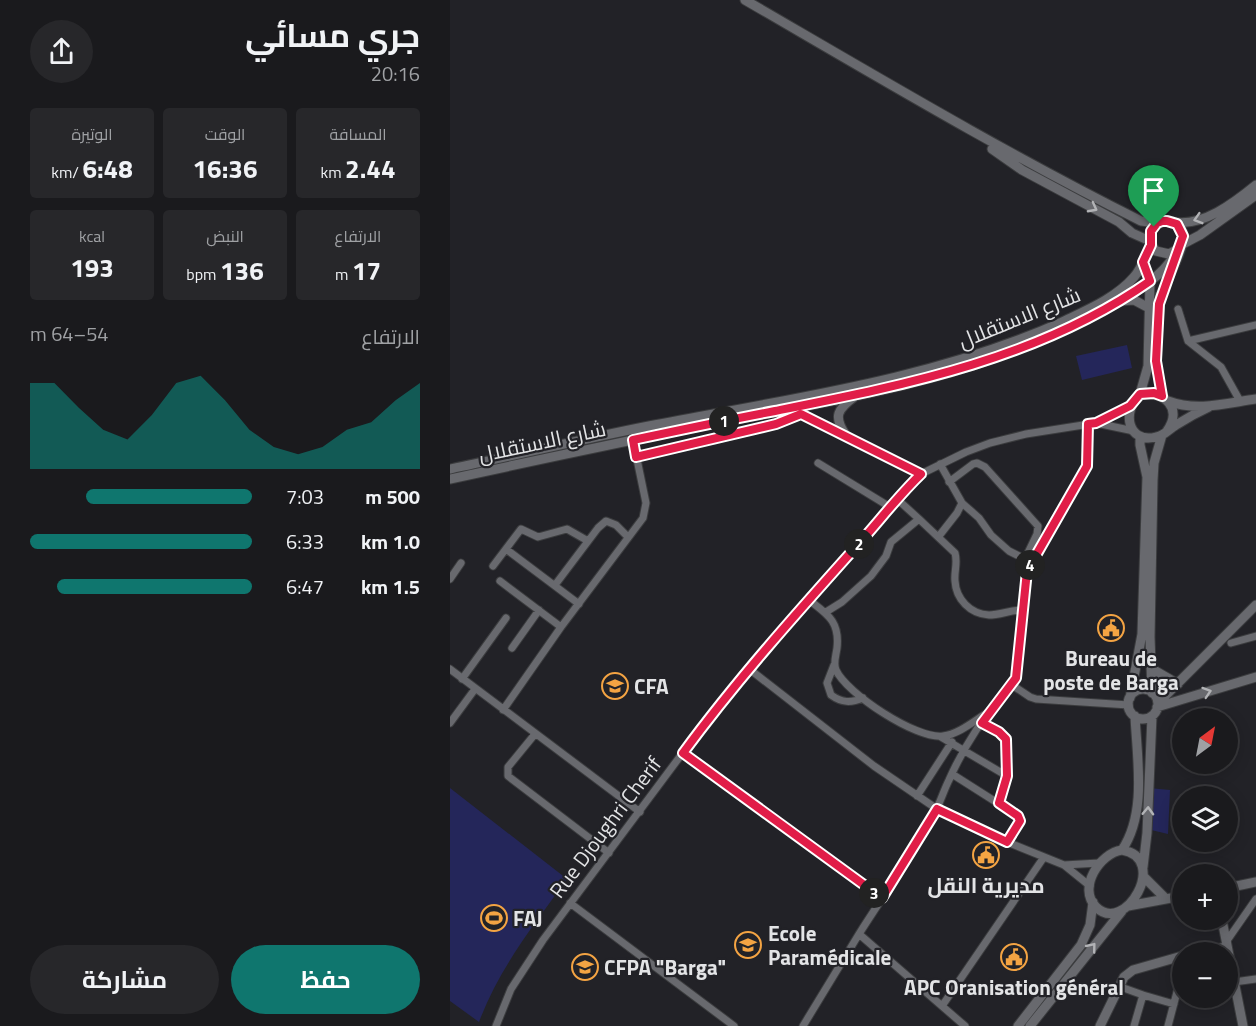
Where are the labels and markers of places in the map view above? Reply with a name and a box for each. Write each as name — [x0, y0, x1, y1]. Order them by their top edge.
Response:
pin — [1128, 165, 1179, 227]
pin: 1 — [709, 406, 739, 436]
pin: 2 — [844, 529, 874, 559]
pin: 4 — [1015, 550, 1045, 580]
public building icon: Bureau de poste de Barga — [1096, 613, 1126, 643]
place label: Bureau de poste de Barga — [1043, 642, 1179, 698]
place label: CFA — [634, 670, 669, 702]
school or university icon: CFA — [600, 671, 630, 701]
public building icon: مديرية النقل — [971, 840, 1001, 870]
place label: مديرية النقل — [927, 869, 1045, 901]
pin: 3 — [859, 878, 889, 908]
place label: FAJ — [513, 902, 543, 934]
sports icon: FAJ — [479, 903, 509, 933]
place label: Ecole Paramédicale — [768, 917, 891, 973]
school or university icon: Ecole Paramédicale — [733, 930, 763, 960]
public building icon: APC Oranisation général — [999, 942, 1029, 972]
place label: CFPA "Barga" — [604, 951, 726, 983]
school or university icon: CFPA "Barga" — [570, 952, 600, 982]
place label: APC Oranisation général — [904, 971, 1124, 1003]

